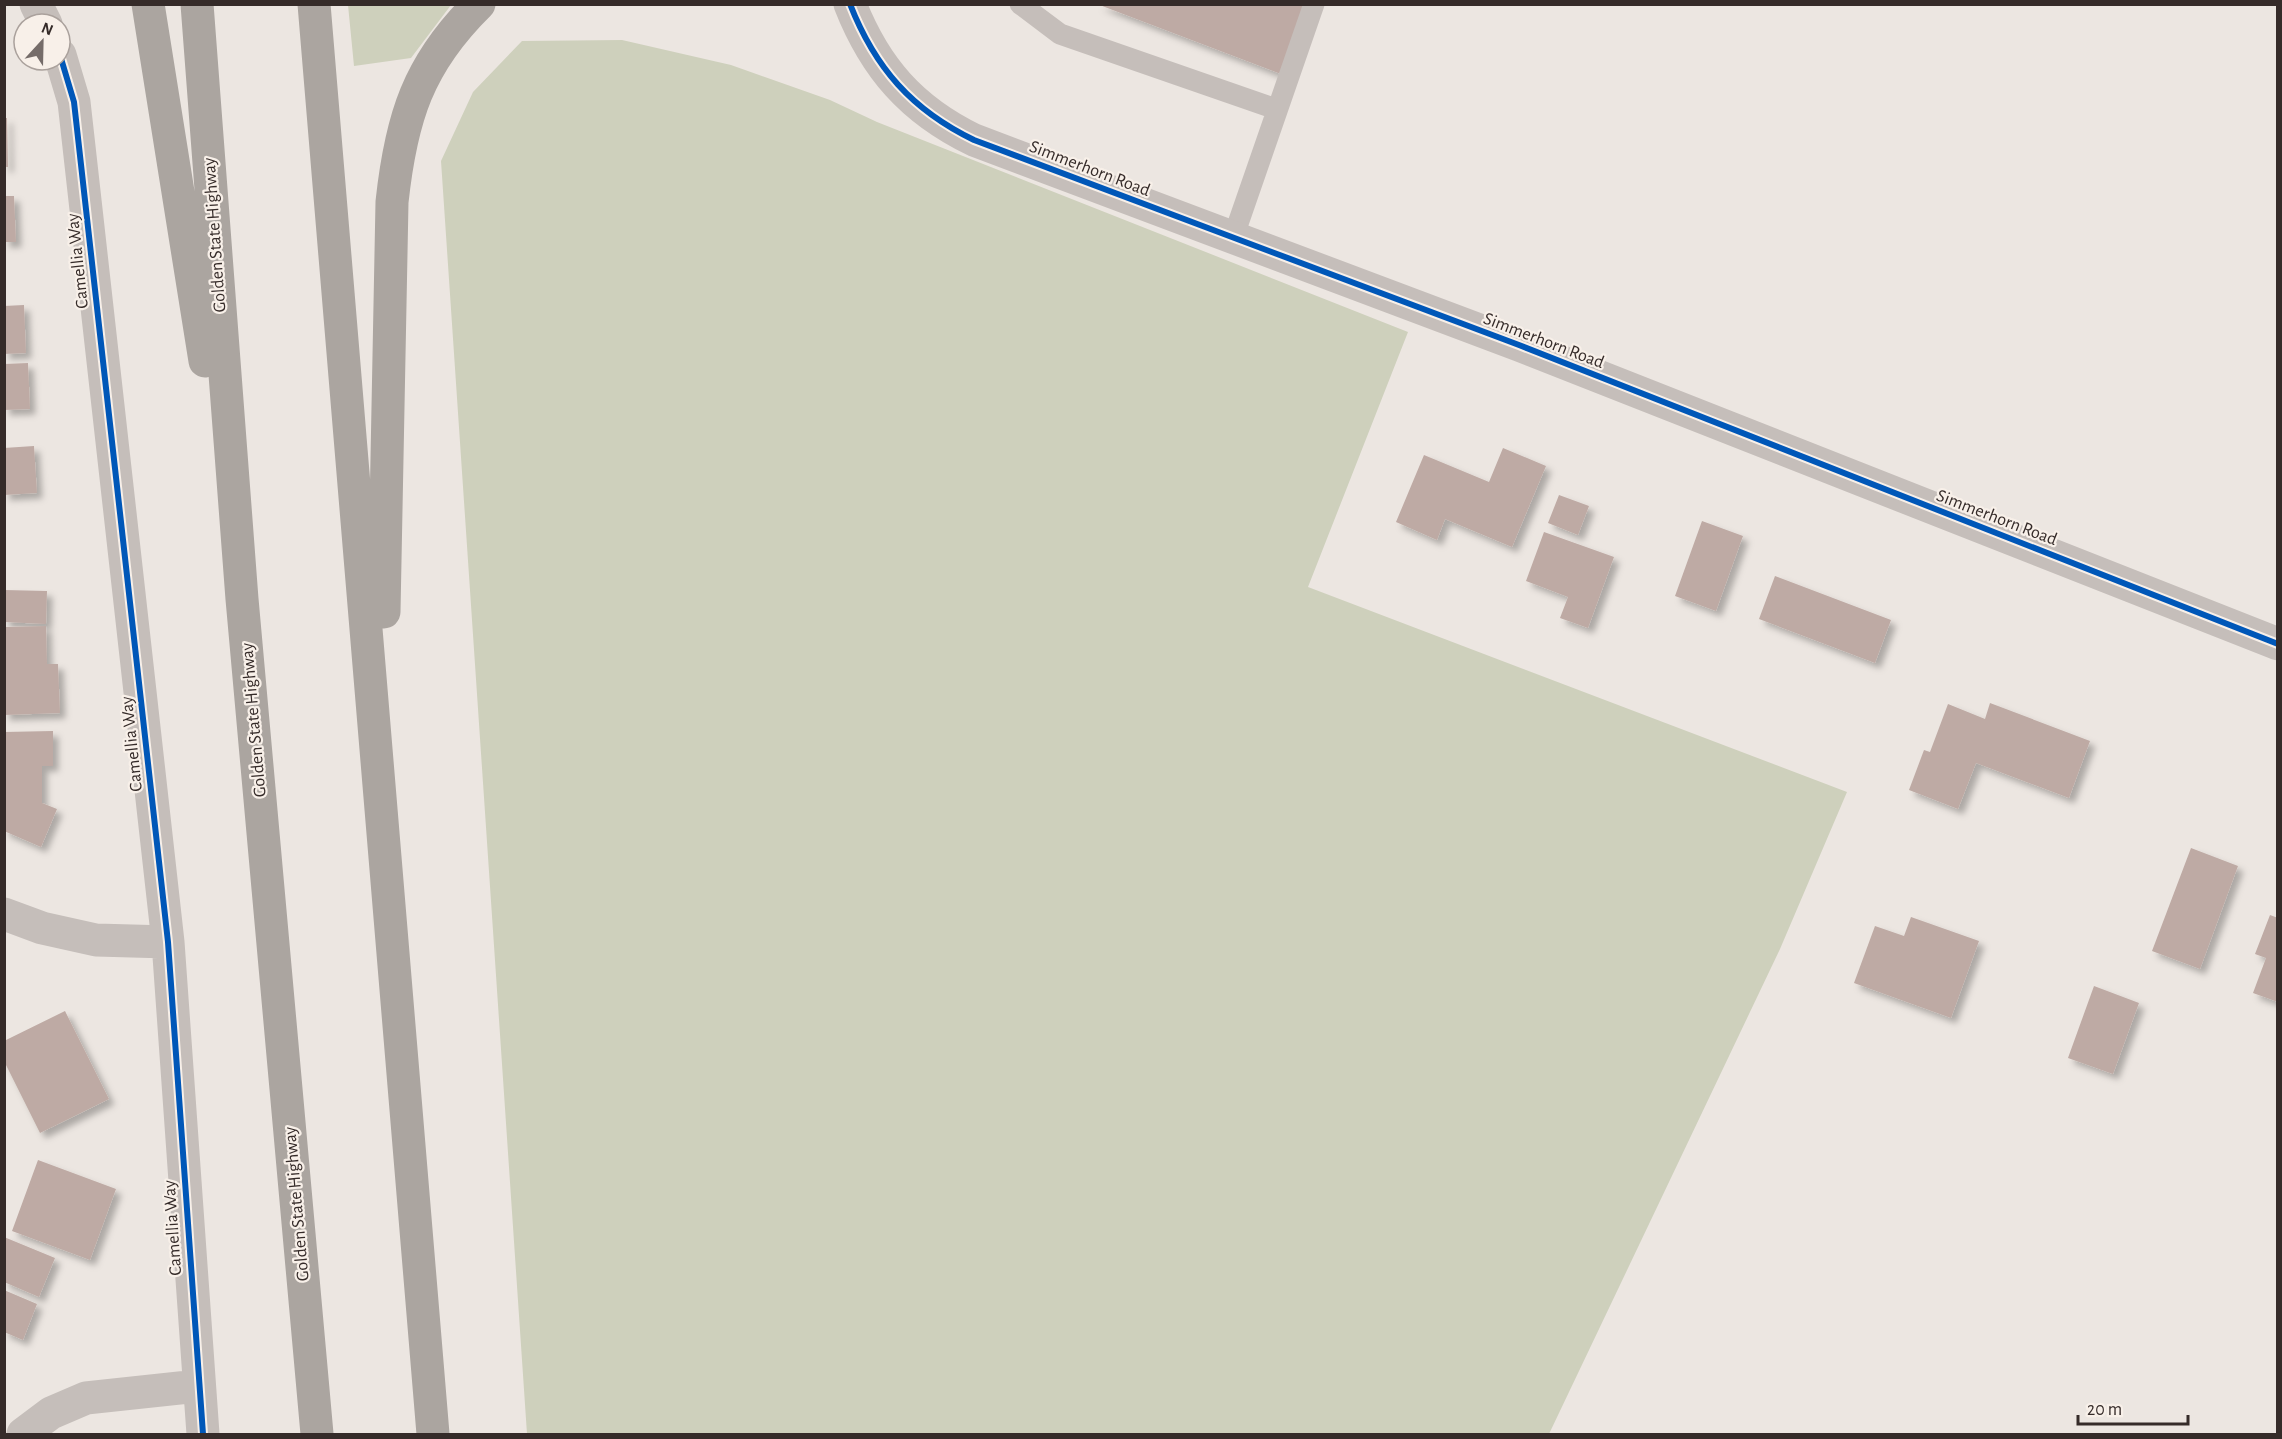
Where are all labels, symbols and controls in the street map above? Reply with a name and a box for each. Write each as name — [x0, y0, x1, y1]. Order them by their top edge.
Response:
north arrow — [12, 12, 72, 72]
text: N — [39, 20, 55, 39]
street label: Simmerhorn Road — [1027, 138, 1152, 200]
street label: Golden State Highway — [201, 157, 229, 313]
street label: Camellia Way — [64, 212, 92, 309]
street label: Simmerhorn Road — [1481, 310, 1606, 372]
street label: Simmerhorn Road — [1934, 487, 2059, 549]
street label: Golden State Highway — [238, 642, 270, 798]
street label: Camellia Way — [118, 695, 146, 792]
street label: Golden State Highway — [281, 1126, 313, 1282]
street label: Camellia Way — [161, 1179, 185, 1276]
scale bar — [2078, 1388, 2188, 1426]
text: 20 m — [2087, 1401, 2122, 1419]

